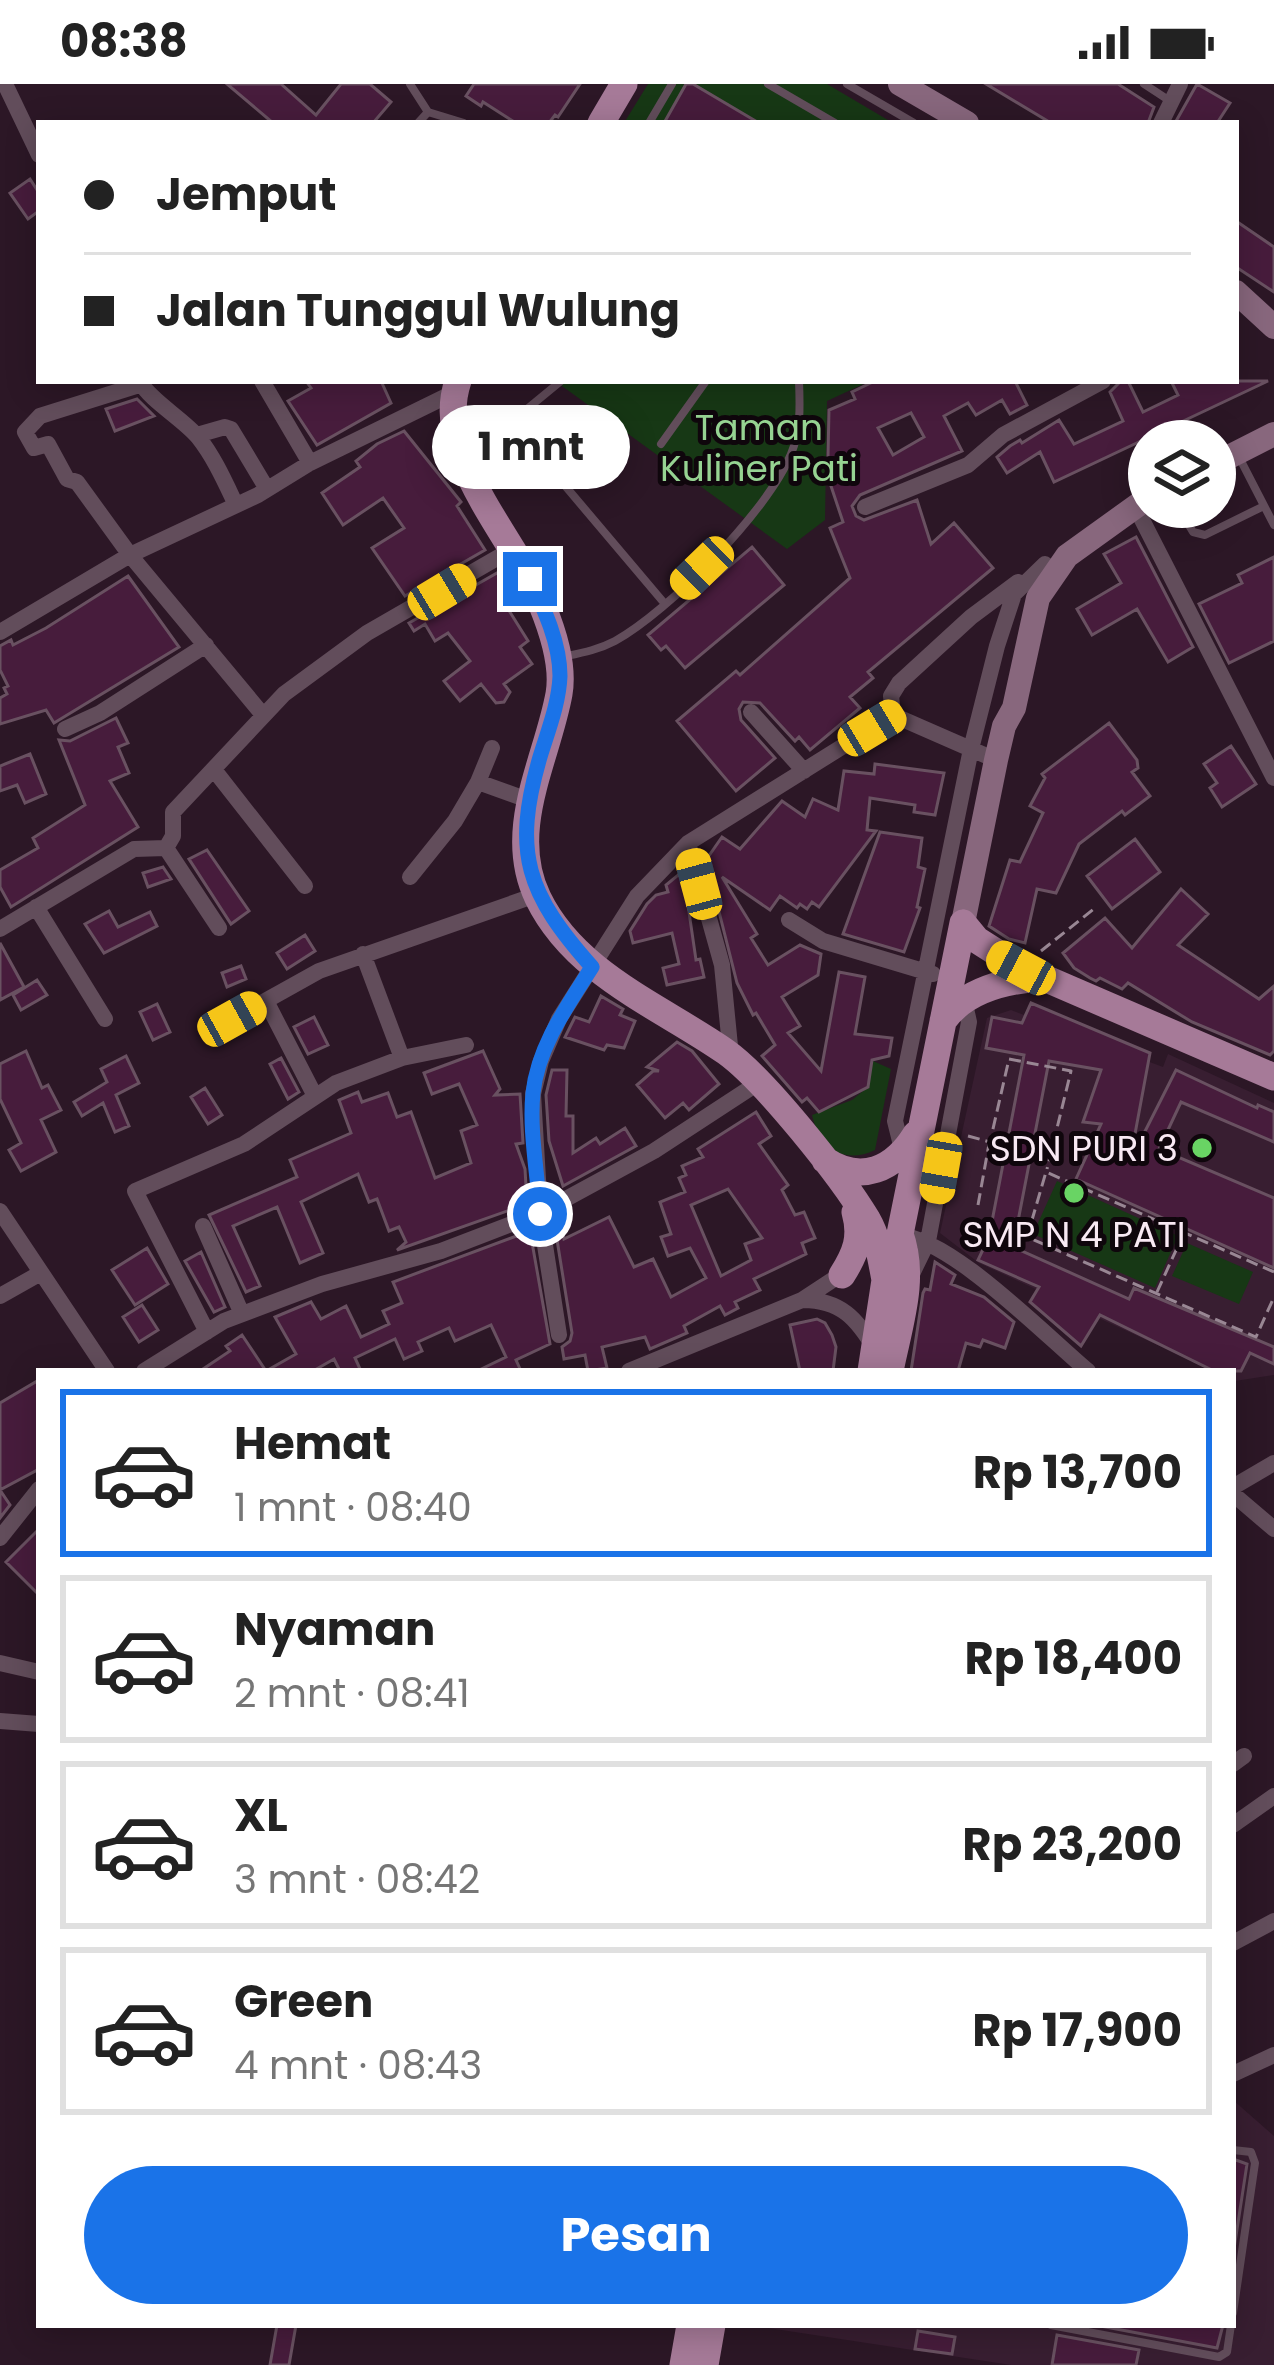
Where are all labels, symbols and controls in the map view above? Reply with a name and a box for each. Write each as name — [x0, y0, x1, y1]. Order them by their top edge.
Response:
text: 08:38 — [60, 10, 188, 73]
text: Jemput — [156, 163, 337, 226]
text: Jalan Tunggul Wulung — [156, 279, 680, 342]
park label: Taman Kuliner Pati — [660, 402, 858, 494]
callout: 1 mnt — [431, 405, 629, 489]
text: 1 mnt — [478, 419, 584, 474]
map controls — [1128, 420, 1236, 528]
button: layers — [1128, 420, 1236, 528]
car — [664, 530, 740, 606]
route end — [503, 552, 557, 606]
car — [402, 558, 482, 626]
car — [832, 694, 912, 762]
car — [672, 845, 726, 923]
car — [981, 935, 1061, 1001]
car — [192, 986, 272, 1052]
place label: SDN PURI 3 — [990, 1123, 1178, 1174]
car — [917, 1129, 965, 1207]
marker: SDN PURI 3 — [1189, 1135, 1215, 1161]
marker: SMP N 4 PATI — [1061, 1180, 1087, 1206]
route start — [513, 1187, 567, 1241]
place label: SMP N 4 PATI — [962, 1209, 1186, 1260]
text: Hemat — [234, 1412, 391, 1475]
icon: car — [90, 1419, 198, 1527]
text: Rp 13,700 — [973, 1441, 1182, 1504]
text: 1 mnt · 08:40 — [234, 1480, 472, 1535]
text: Nyaman — [234, 1598, 435, 1661]
icon: car — [90, 1605, 198, 1713]
text: Rp 18,400 — [964, 1627, 1182, 1690]
text: 2 mnt · 08:41 — [234, 1666, 470, 1721]
text: XL — [234, 1784, 288, 1847]
icon: car — [90, 1791, 198, 1899]
text: Rp 23,200 — [962, 1813, 1182, 1876]
text: 3 mnt · 08:42 — [234, 1852, 480, 1907]
text: Green — [234, 1970, 373, 2033]
icon: car — [90, 1977, 198, 2085]
text: Rp 17,900 — [972, 1999, 1182, 2062]
text: 4 mnt · 08:43 — [234, 2038, 482, 2093]
button: Pesan — [84, 2166, 1188, 2304]

